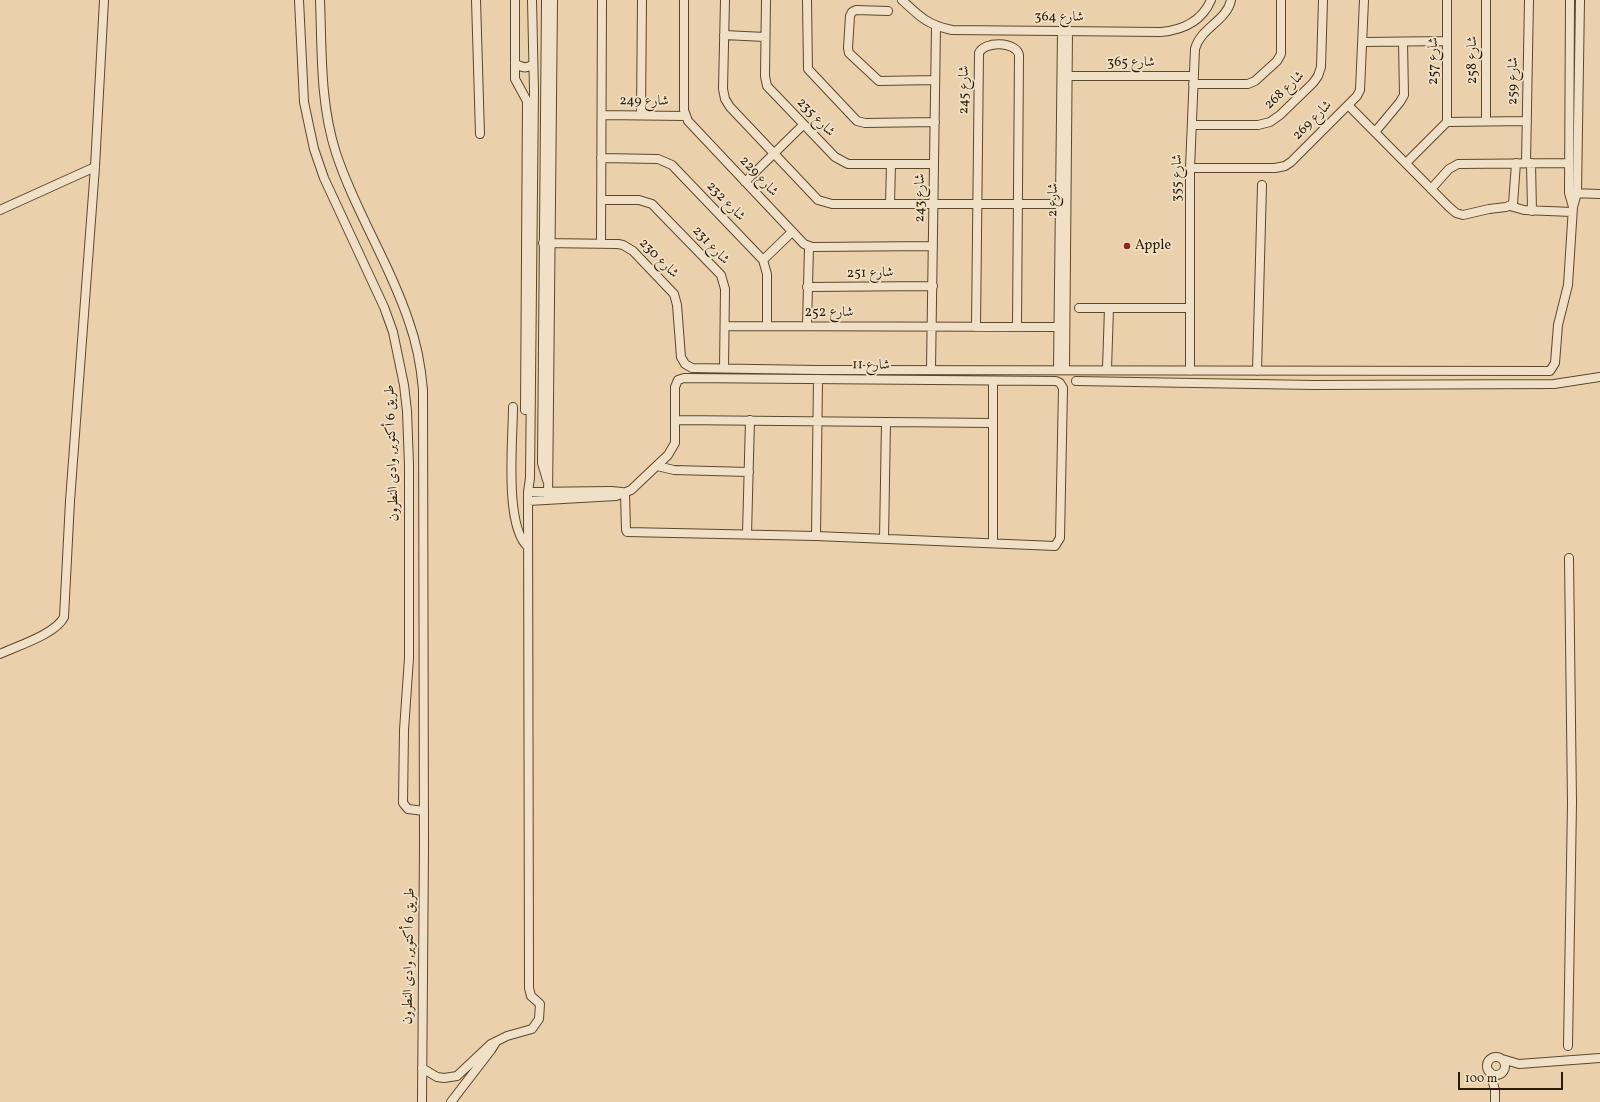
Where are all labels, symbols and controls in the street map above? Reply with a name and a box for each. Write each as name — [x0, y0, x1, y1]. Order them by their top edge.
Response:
street label: شارع 364 — [1034, 9, 1084, 27]
street label: شارع 258 — [1465, 36, 1481, 84]
street label: شارع 257 — [1426, 37, 1442, 85]
street label: شارع 365 — [1107, 55, 1155, 71]
street label: شارع 259 — [1505, 57, 1523, 105]
street label: شارع 245 — [956, 65, 974, 115]
street label: شارع 268 — [1261, 68, 1309, 114]
street label: شارع 249 — [619, 93, 669, 111]
street label: شارع 235 — [792, 95, 838, 141]
street label: شارع 269 — [1290, 98, 1336, 144]
street label: شارع 229 — [735, 153, 781, 201]
street label: شارع 355 — [1169, 154, 1187, 202]
street label: شارع 243 — [912, 173, 930, 223]
street label: شارع 232 — [702, 179, 748, 225]
street label: شارع 2 — [1045, 183, 1063, 217]
street label: شارع 231 — [688, 223, 732, 269]
street label: شارع 230 — [635, 236, 681, 282]
place label: Apple — [1135, 238, 1171, 254]
marker: Apple — [1122, 241, 1132, 251]
street label: شارع 251 — [846, 265, 894, 283]
street label: شارع 252 — [805, 305, 853, 321]
street label: شارع 11 — [852, 357, 890, 375]
street label: طريق 6 أكتوبر, وادى النطرون — [382, 384, 404, 522]
street label: طريق 6 أكتوبر, وادى النطرون — [400, 887, 420, 1025]
scale bar — [1460, 1064, 1565, 1090]
text: 100 m — [1465, 1071, 1497, 1087]

